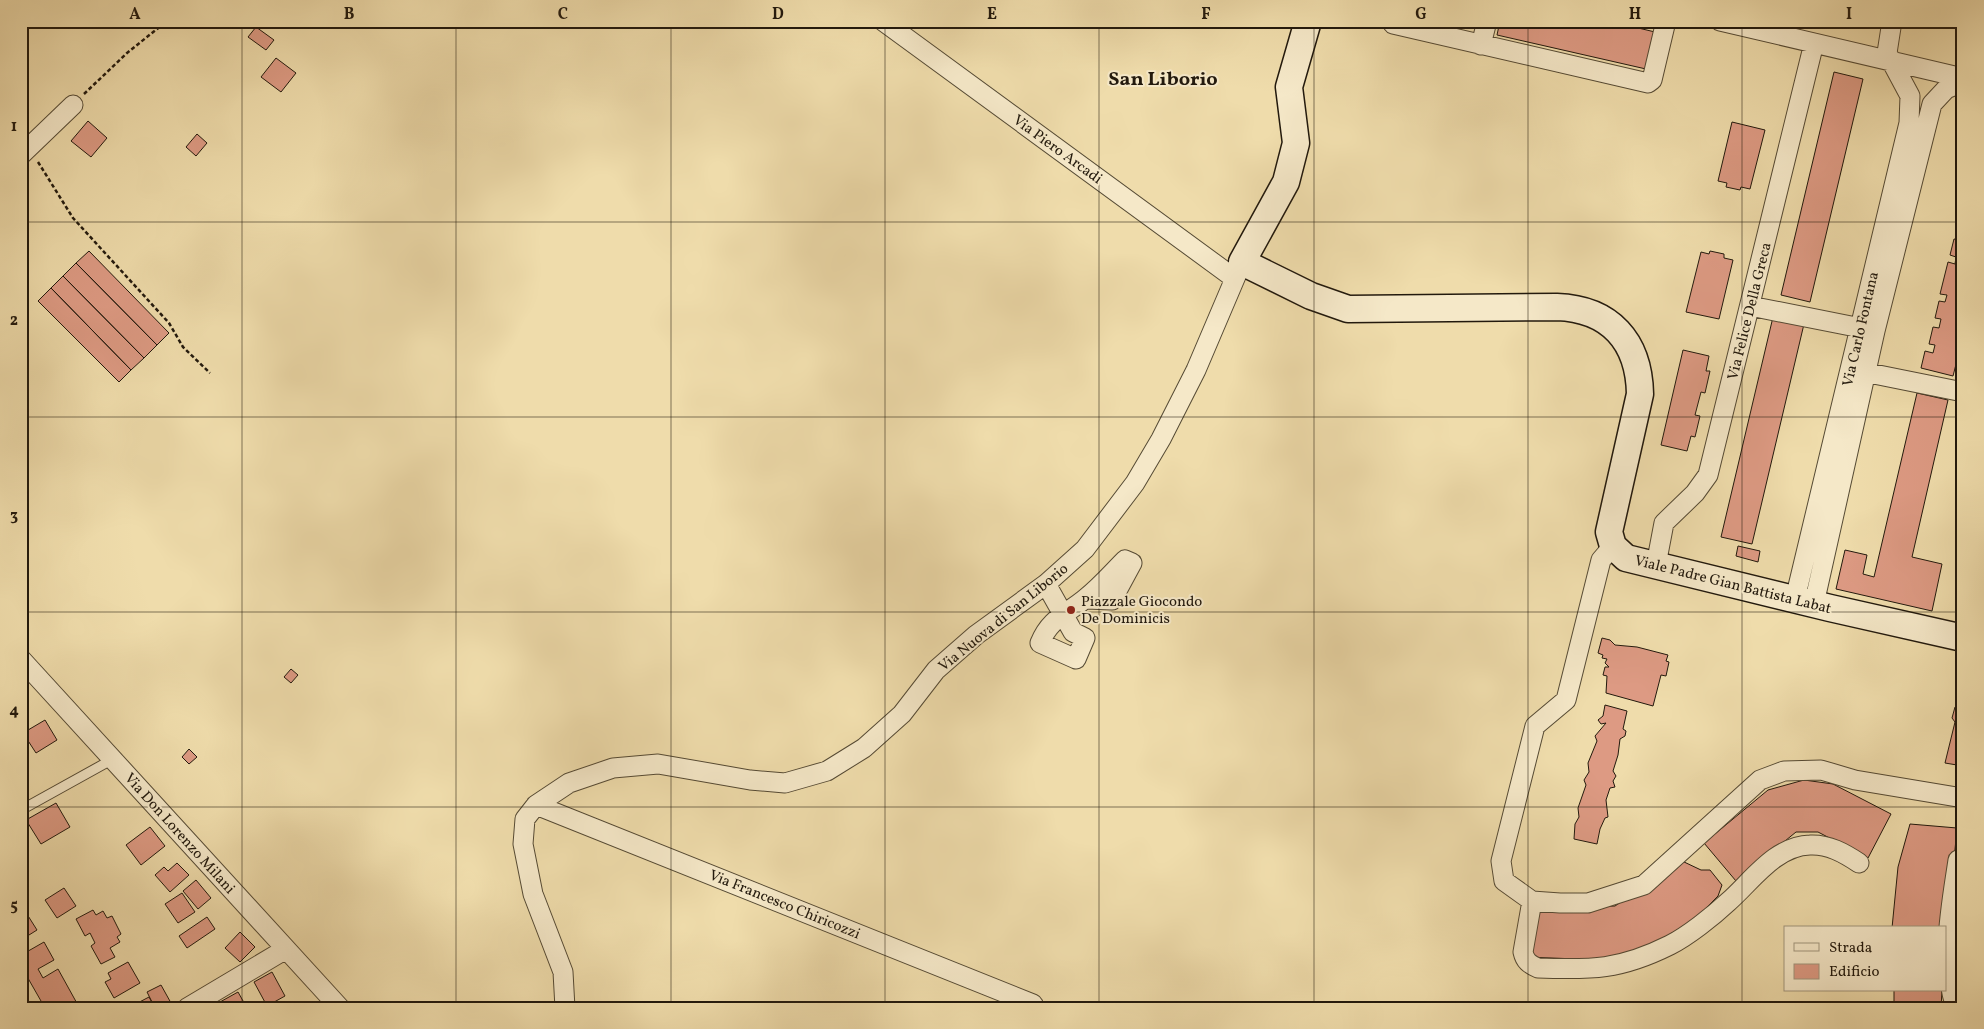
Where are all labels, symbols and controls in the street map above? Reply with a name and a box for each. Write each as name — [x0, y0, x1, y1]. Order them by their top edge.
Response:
text: A — [129, 4, 141, 26]
text: B — [344, 4, 355, 26]
text: C — [558, 4, 568, 26]
text: D — [772, 4, 784, 26]
text: E — [987, 4, 997, 26]
text: F — [1201, 4, 1211, 26]
text: G — [1415, 4, 1427, 26]
text: H — [1629, 4, 1641, 26]
text: I — [1846, 4, 1852, 26]
district label: San Liborio — [1108, 66, 1218, 94]
street label: Via Piero Arcadi — [1008, 111, 1106, 190]
text: 1 — [11, 116, 17, 138]
street label: Via Felice Della Greca — [1723, 240, 1778, 382]
street label: Via Carlo Fontana — [1838, 270, 1885, 389]
text: 2 — [10, 310, 18, 332]
text: 3 — [10, 505, 18, 527]
street label: Viale Padre Gian Battista Labat — [1632, 551, 1833, 620]
street label: Via Nuova di San Liborio — [934, 559, 1073, 677]
place label: Piazzale Giocondo De Dominicis — [1081, 592, 1202, 630]
marker: Piazzale Giocondo De Dominicis — [1065, 604, 1077, 616]
text: 4 — [9, 700, 19, 722]
street label: Via Don Lorenzo Milani — [119, 769, 239, 899]
street label: Via Francesco Chiricozzi — [706, 865, 863, 945]
text: 5 — [10, 895, 18, 917]
legend — [1784, 926, 1946, 992]
text: Strada — [1829, 938, 1872, 959]
text: Edificio — [1829, 962, 1880, 983]

